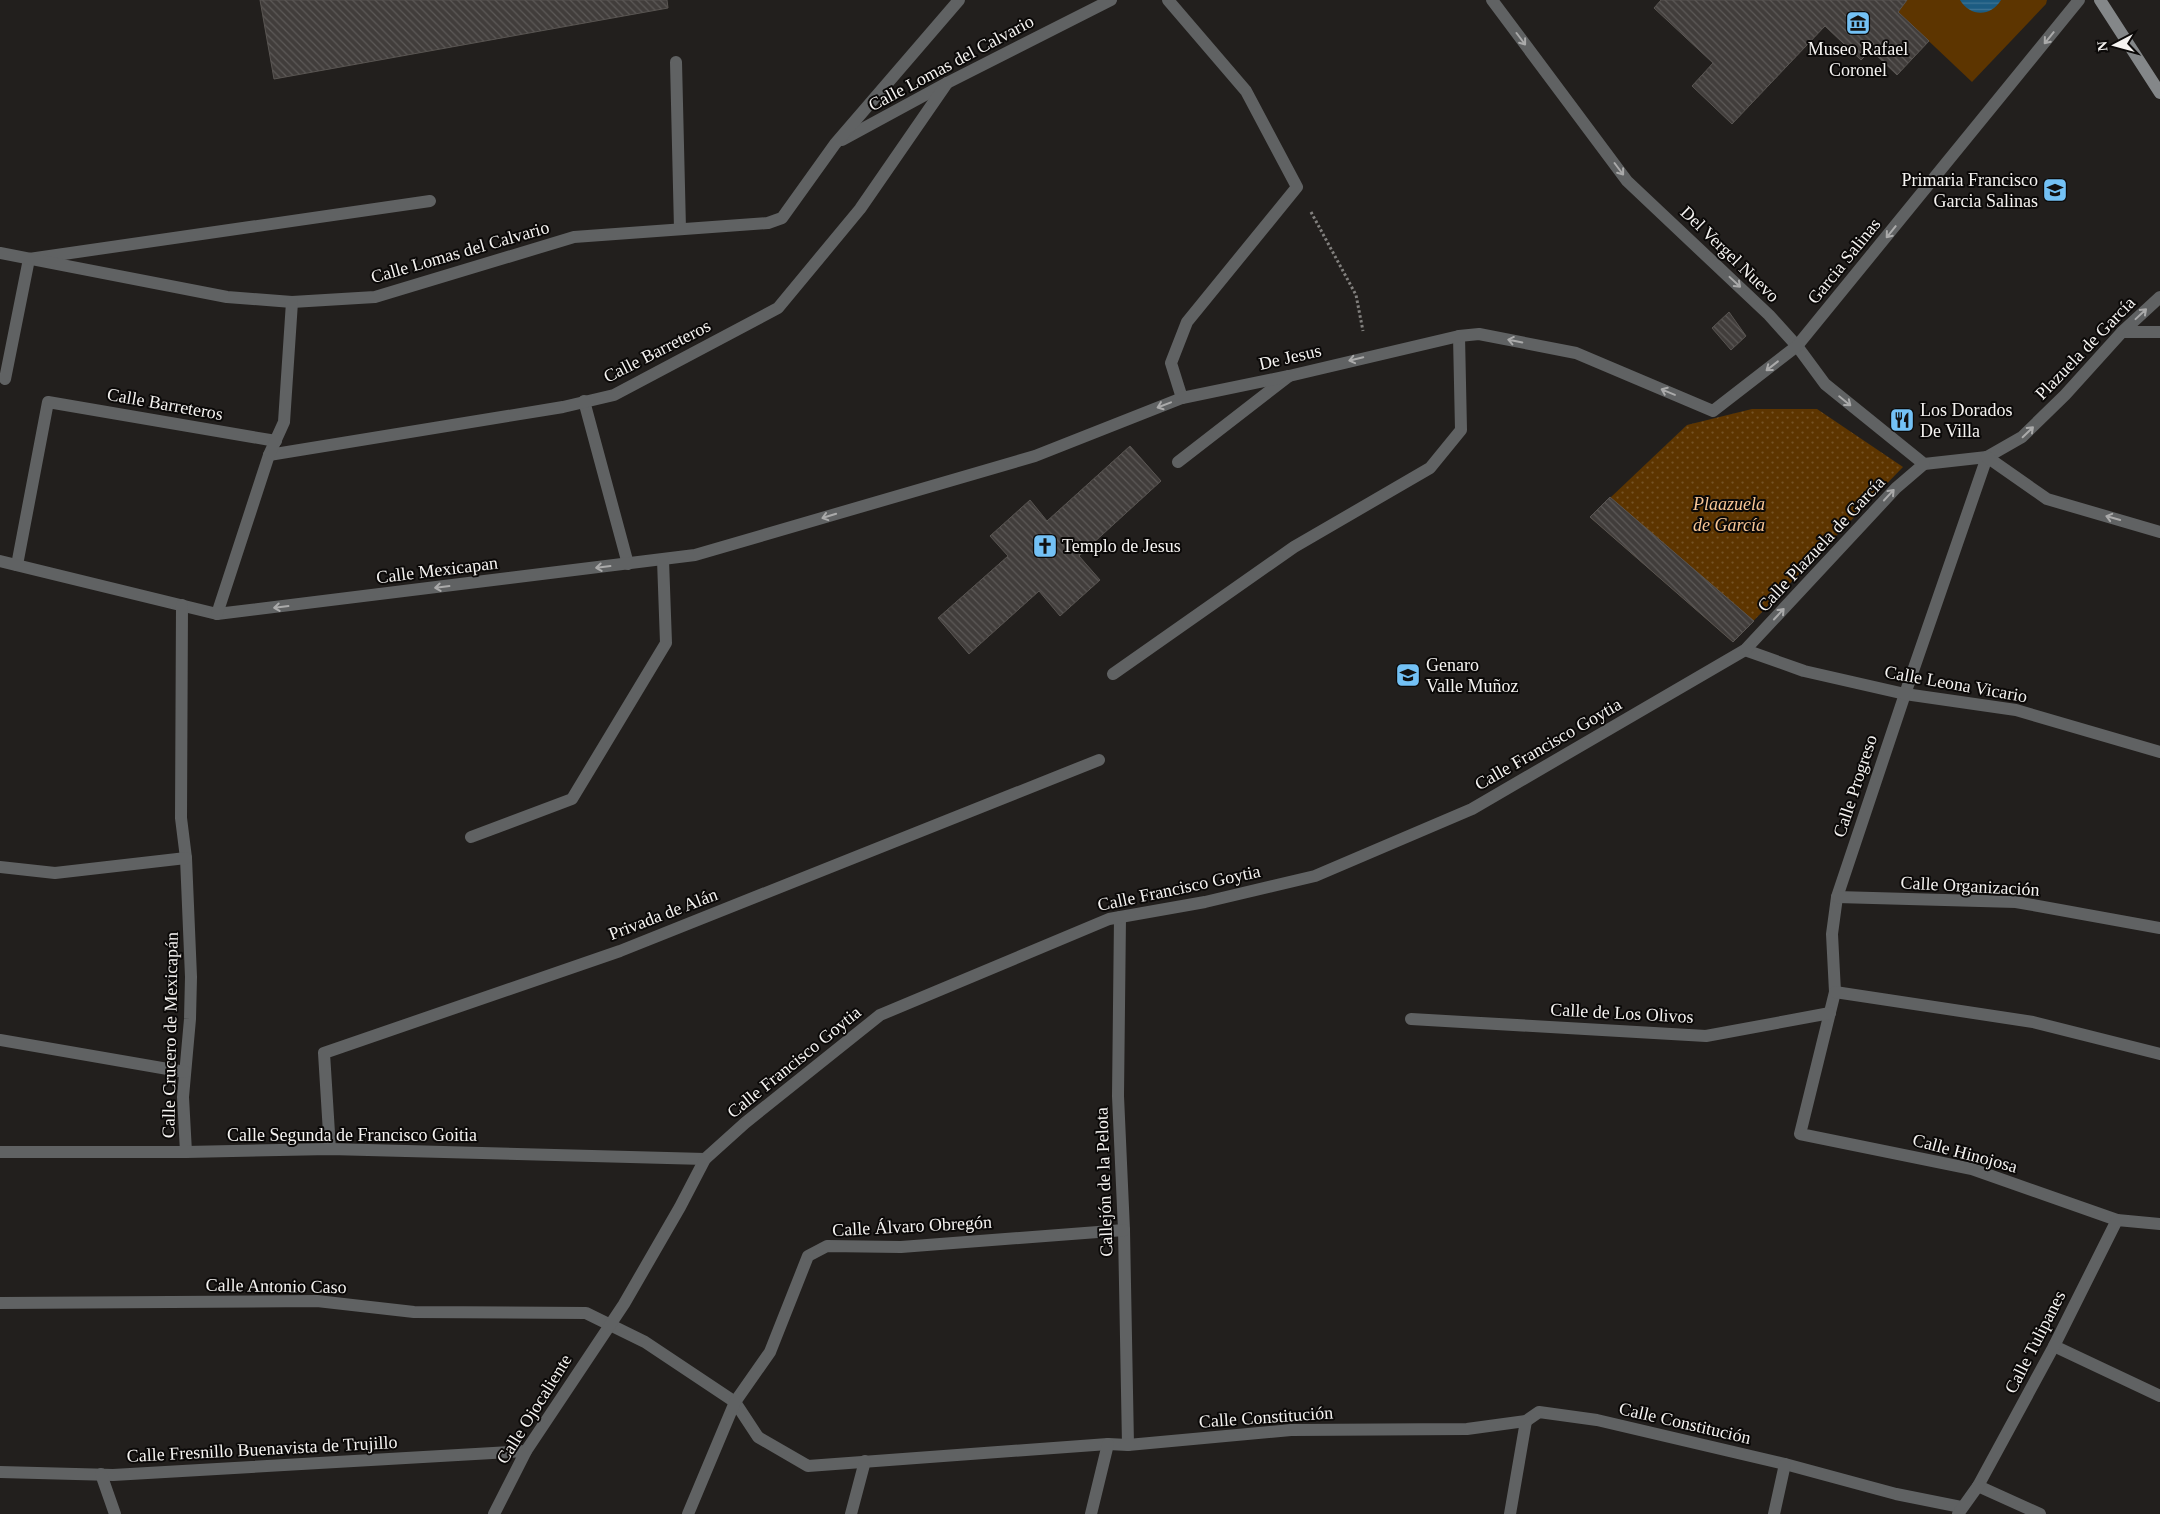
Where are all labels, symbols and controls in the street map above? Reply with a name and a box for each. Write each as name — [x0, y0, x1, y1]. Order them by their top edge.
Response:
museum icon: Museo Rafael Coronel — [1845, 10, 1871, 36]
street label: Calle Lomas del Calvario — [865, 11, 1037, 115]
north arrow — [2090, 20, 2140, 70]
one-way arrow — [2043, 31, 2054, 44]
one-way arrow — [1516, 32, 1526, 46]
place label: Museo Rafael Coronel — [1808, 39, 1908, 80]
text: N — [2095, 40, 2111, 52]
one-way arrow — [1613, 162, 1624, 175]
place label: Primaria Francisco Garcia Salinas — [1902, 170, 2038, 211]
school or university icon: Primaria Francisco Garcia Salinas — [2042, 177, 2068, 203]
street label: Del Vergel Nuevo — [1677, 202, 1783, 306]
street label: Garcia Salinas — [1803, 214, 1885, 308]
street label: Calle Lomas del Calvario — [369, 217, 551, 287]
one-way arrow — [1885, 225, 1896, 238]
one-way arrow — [1728, 276, 1741, 288]
street label: Plazuela de García — [2031, 293, 2139, 403]
one-way arrow — [2135, 308, 2147, 320]
street label: Calle Barreteros — [600, 315, 714, 387]
one-way arrow — [1507, 335, 1523, 345]
street label: De Jesus — [1257, 340, 1323, 374]
one-way arrow — [1348, 355, 1364, 364]
one-way arrow — [1766, 360, 1779, 371]
street label: Calle Barreteros — [105, 384, 225, 424]
one-way arrow — [1661, 386, 1676, 396]
one-way arrow — [1839, 395, 1852, 406]
place label: Los Dorados De Villa — [1920, 400, 2013, 441]
one-way arrow — [1157, 401, 1172, 410]
restaurant icon: Los Dorados De Villa — [1889, 407, 1915, 433]
one-way arrow — [2021, 426, 2033, 438]
street label: Calle Plazuela de García — [1753, 472, 1889, 616]
one-way arrow — [1883, 489, 1895, 501]
park label: Plaazuela de García — [1692, 494, 1765, 535]
one-way arrow — [822, 511, 838, 521]
one-way arrow — [2106, 513, 2122, 523]
church icon: Templo de Jesus — [1032, 533, 1058, 559]
place label: Templo de Jesus — [1062, 536, 1181, 556]
street label: Calle Mexicapan — [375, 553, 499, 587]
one-way arrow — [596, 562, 612, 572]
one-way arrow — [434, 582, 450, 592]
one-way arrow — [273, 602, 289, 612]
one-way arrow — [1773, 608, 1785, 620]
place label: Genaro Valle Muñoz — [1426, 655, 1518, 696]
school or university icon: Genaro Valle Muñoz — [1395, 662, 1421, 688]
street label: Calle Leona Vicario — [1883, 662, 2029, 706]
street label: Calle Francisco Goytia — [1471, 694, 1625, 794]
street label: Calle Progreso — [1829, 732, 1881, 840]
street label: Calle Francisco Goytia — [1096, 861, 1262, 915]
street label: Calle Organización — [1900, 872, 2040, 900]
street label: Privada de Alán — [606, 884, 720, 944]
street label: Calle Crucero de Mexicapán — [158, 932, 182, 1138]
street label: Calle de Los Olivos — [1550, 999, 1694, 1027]
street label: Calle Francisco Goytia — [723, 1002, 865, 1122]
street label: Callejón de la Pelota — [1091, 1107, 1117, 1257]
street label: Calle Segunda de Francisco Goitia — [227, 1125, 477, 1145]
street label: Calle Hinojosa — [1911, 1129, 2020, 1177]
street label: Calle Álvaro Obregón — [832, 1211, 992, 1240]
street label: Calle Antonio Caso — [205, 1275, 347, 1297]
street label: Calle Tulipanes — [2001, 1287, 2069, 1397]
street label: Calle Ojocaliente — [492, 1351, 576, 1467]
street label: Calle Constitución — [1617, 1398, 1753, 1448]
street label: Calle Constitución — [1198, 1402, 1334, 1432]
street label: Calle Fresnillo Buenavista de Trujillo — [126, 1432, 398, 1466]

